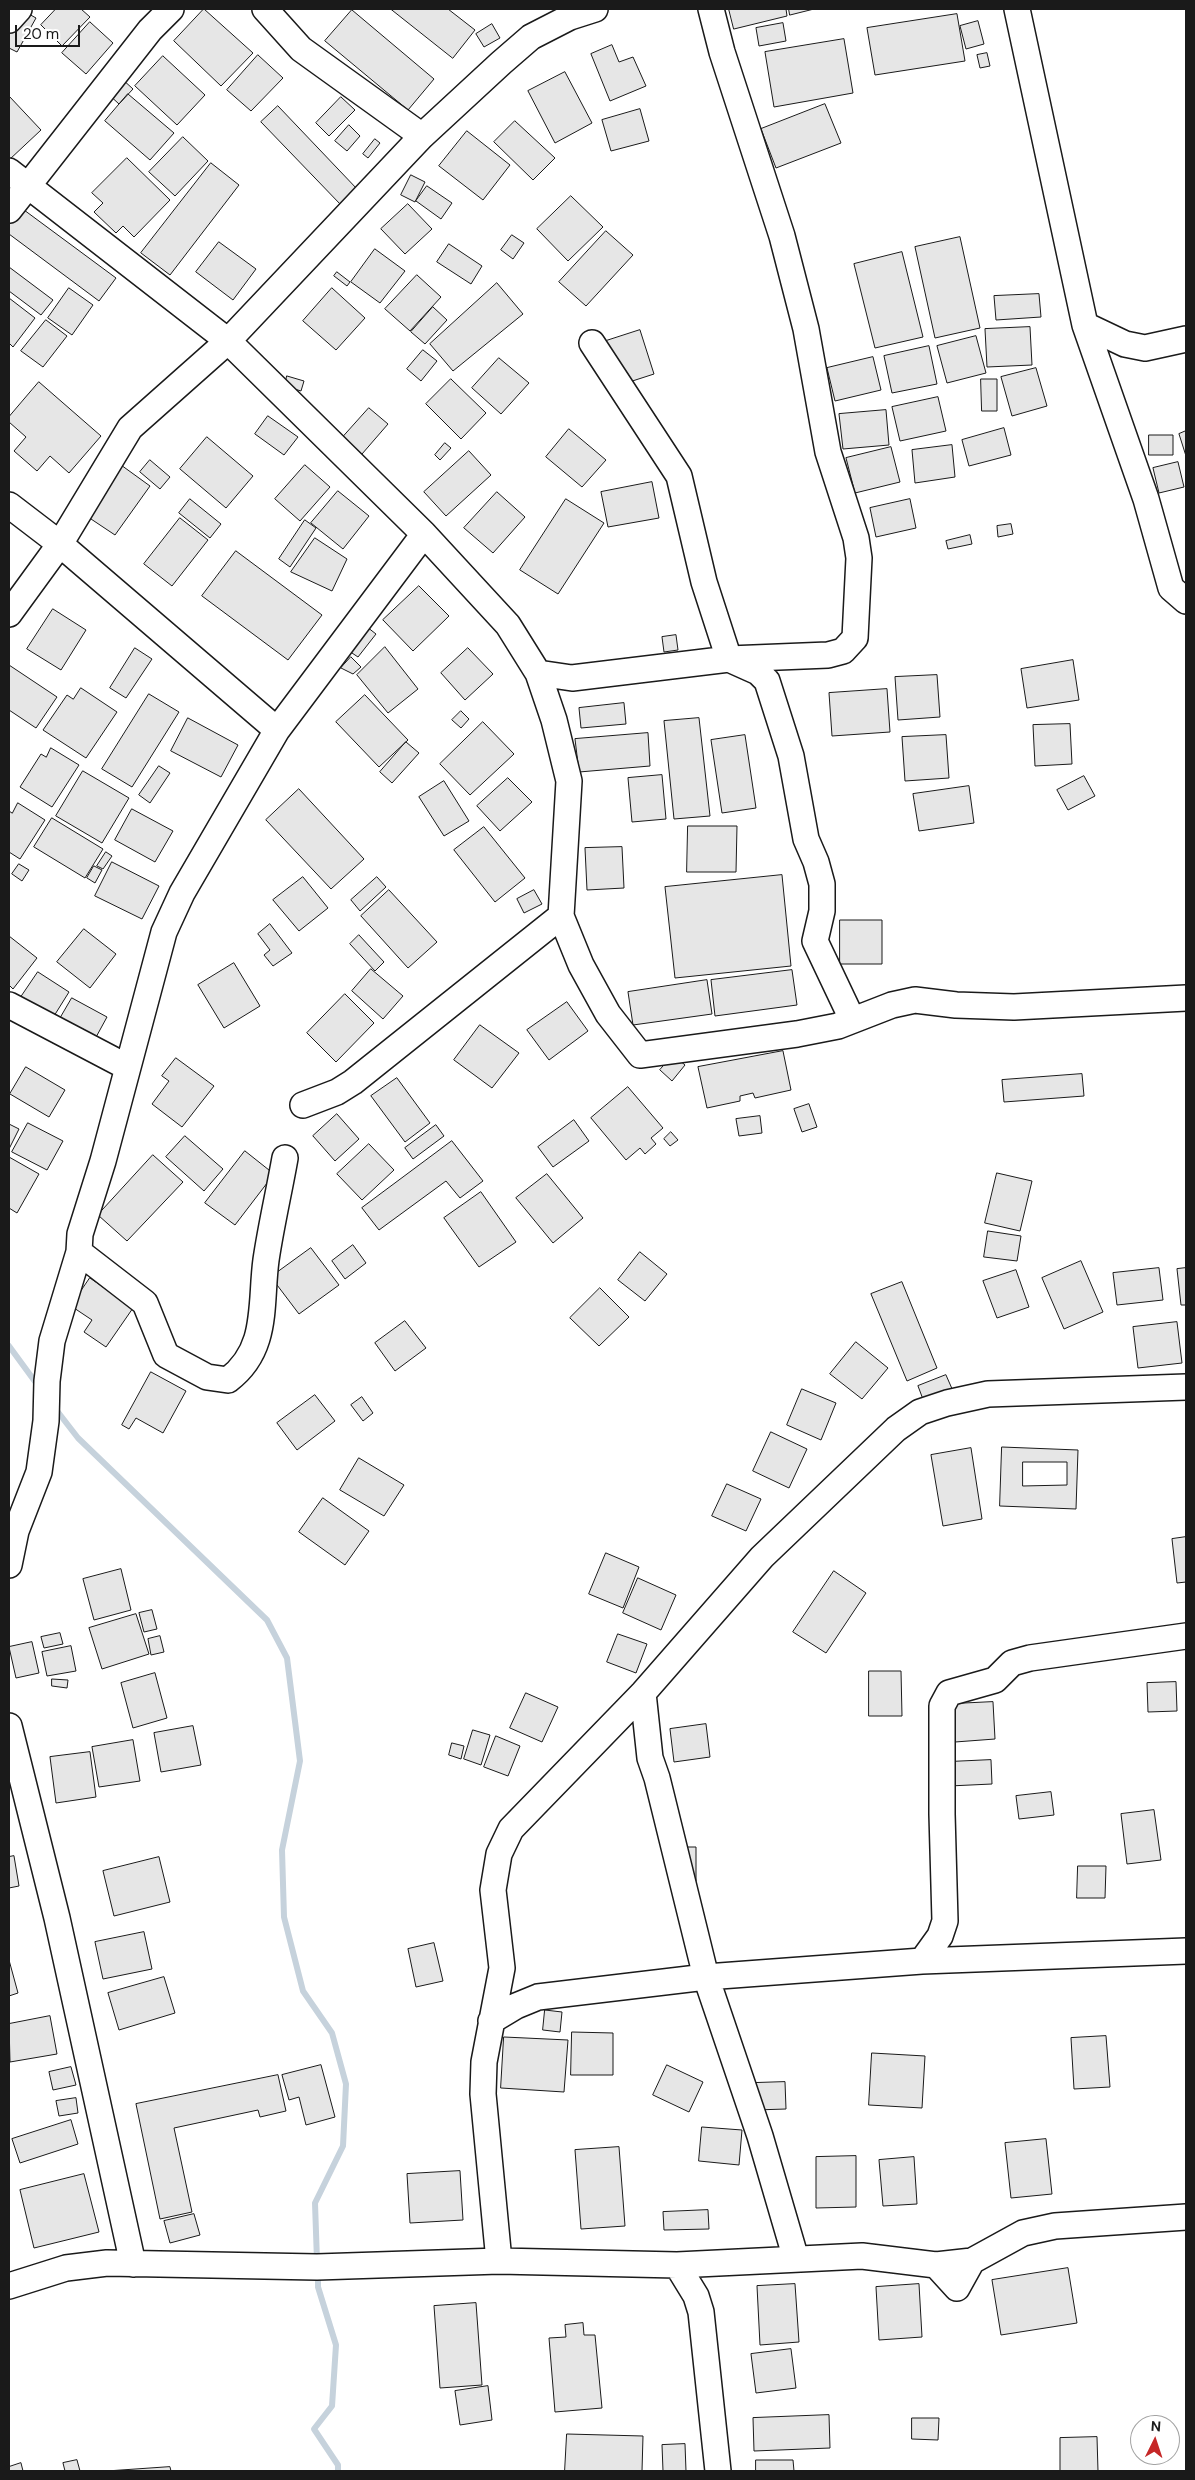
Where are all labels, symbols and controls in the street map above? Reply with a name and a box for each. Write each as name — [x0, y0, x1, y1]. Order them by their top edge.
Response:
scale bar — [18, 15, 82, 47]
text: 20 m — [23, 24, 59, 44]
north arrow — [1130, 2415, 1180, 2465]
text: N — [1150, 2417, 1162, 2435]

